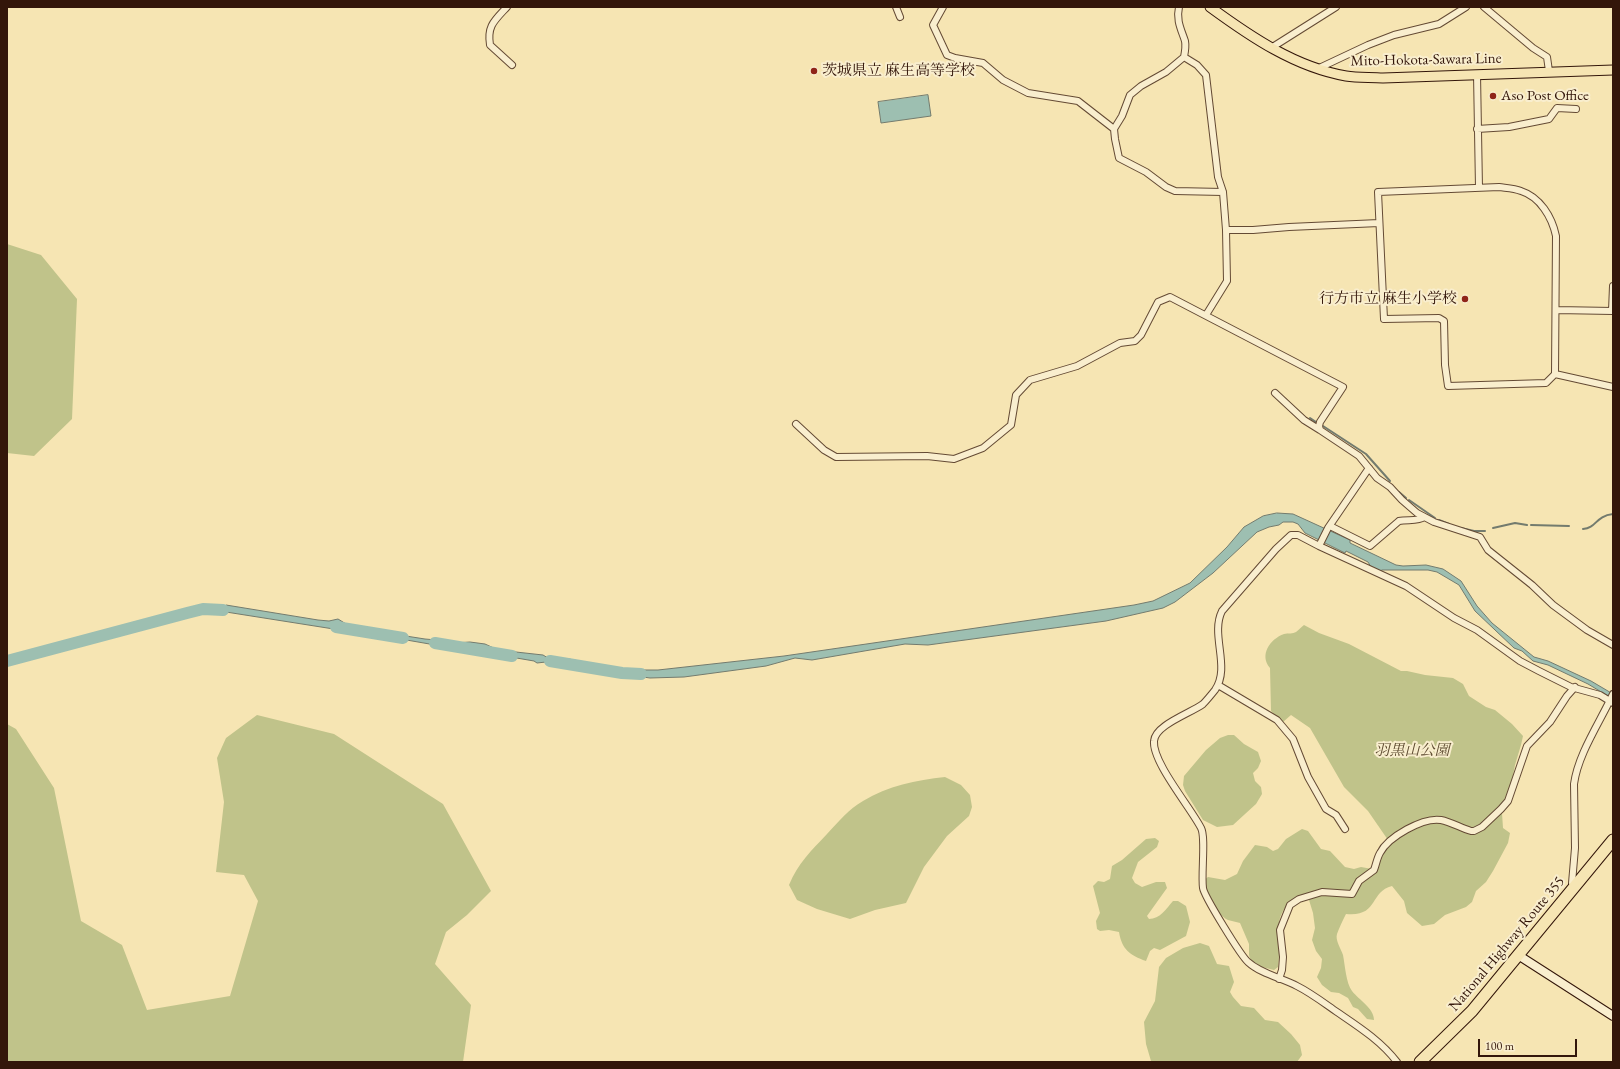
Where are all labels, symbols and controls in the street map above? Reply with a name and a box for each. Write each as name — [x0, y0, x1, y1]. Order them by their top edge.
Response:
street label: Mito-Hokota-Sawara Line — [1350, 50, 1502, 70]
place label: 茨城県立 麻生高等学校 — [822, 62, 975, 80]
marker: 茨城県立 麻生高等学校 — [809, 66, 819, 76]
place label: Aso Post Office — [1501, 87, 1589, 105]
marker: Aso Post Office — [1488, 91, 1498, 101]
place label: 行方市立 麻生小学校 — [1319, 290, 1457, 308]
marker: 行方市立 麻生小学校 — [1460, 294, 1470, 304]
park label: 羽黒山公園 — [1375, 742, 1449, 760]
street label: National Highway Route 355 — [1445, 873, 1569, 1015]
scale bar — [1480, 1031, 1579, 1057]
text: 100 m — [1485, 1038, 1514, 1054]

